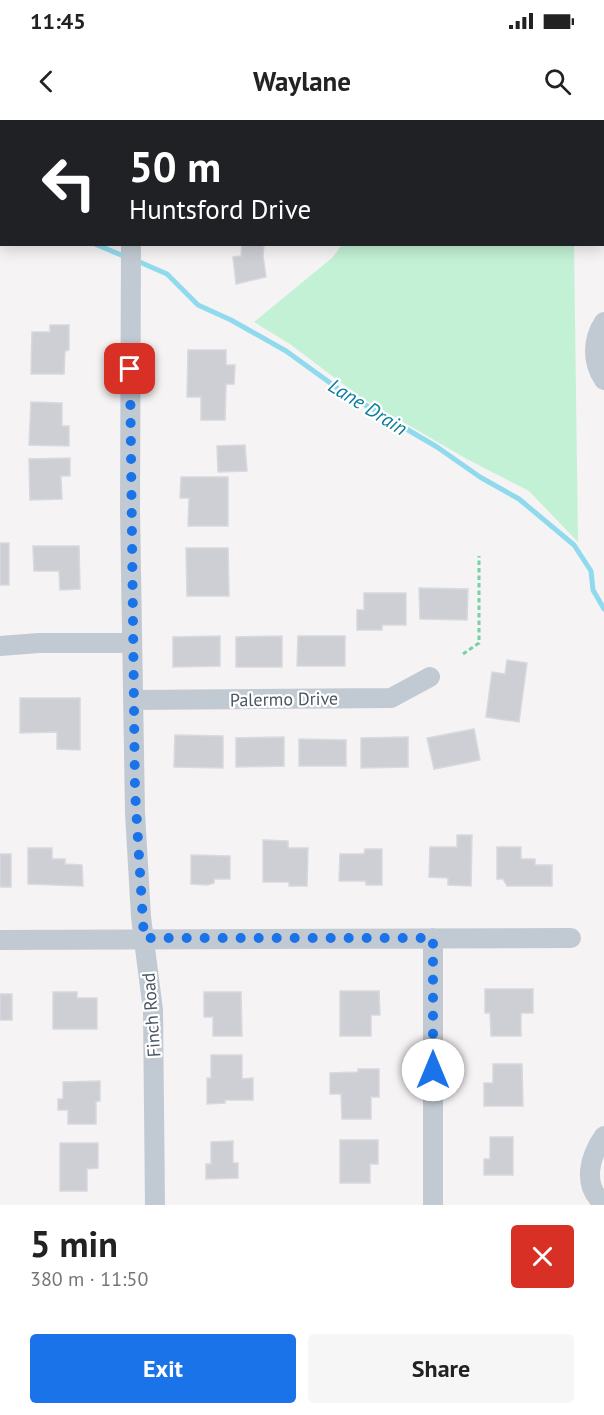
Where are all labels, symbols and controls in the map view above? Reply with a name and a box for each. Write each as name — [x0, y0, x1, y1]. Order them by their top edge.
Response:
text: 11:45 — [30, 7, 86, 35]
text: Waylane — [253, 64, 351, 98]
icon: back — [30, 65, 63, 98]
icon: search — [541, 65, 574, 98]
text: 50 m — [129, 139, 221, 194]
icon: left — [30, 144, 108, 222]
text: Huntsford Drive — [129, 192, 311, 226]
pin — [104, 343, 155, 394]
icon: arrive — [113, 352, 146, 385]
water label: Lane Drain — [324, 373, 412, 441]
street label: Palermo Drive — [230, 687, 338, 711]
street label: Finch Road — [137, 972, 165, 1058]
position arrow — [401, 1038, 465, 1102]
text: 5 min — [30, 1220, 118, 1267]
button: close — [511, 1225, 574, 1288]
text: 380 m · 11:50 — [30, 1266, 148, 1292]
button: Exit — [30, 1334, 296, 1403]
button: Share — [308, 1334, 574, 1403]

